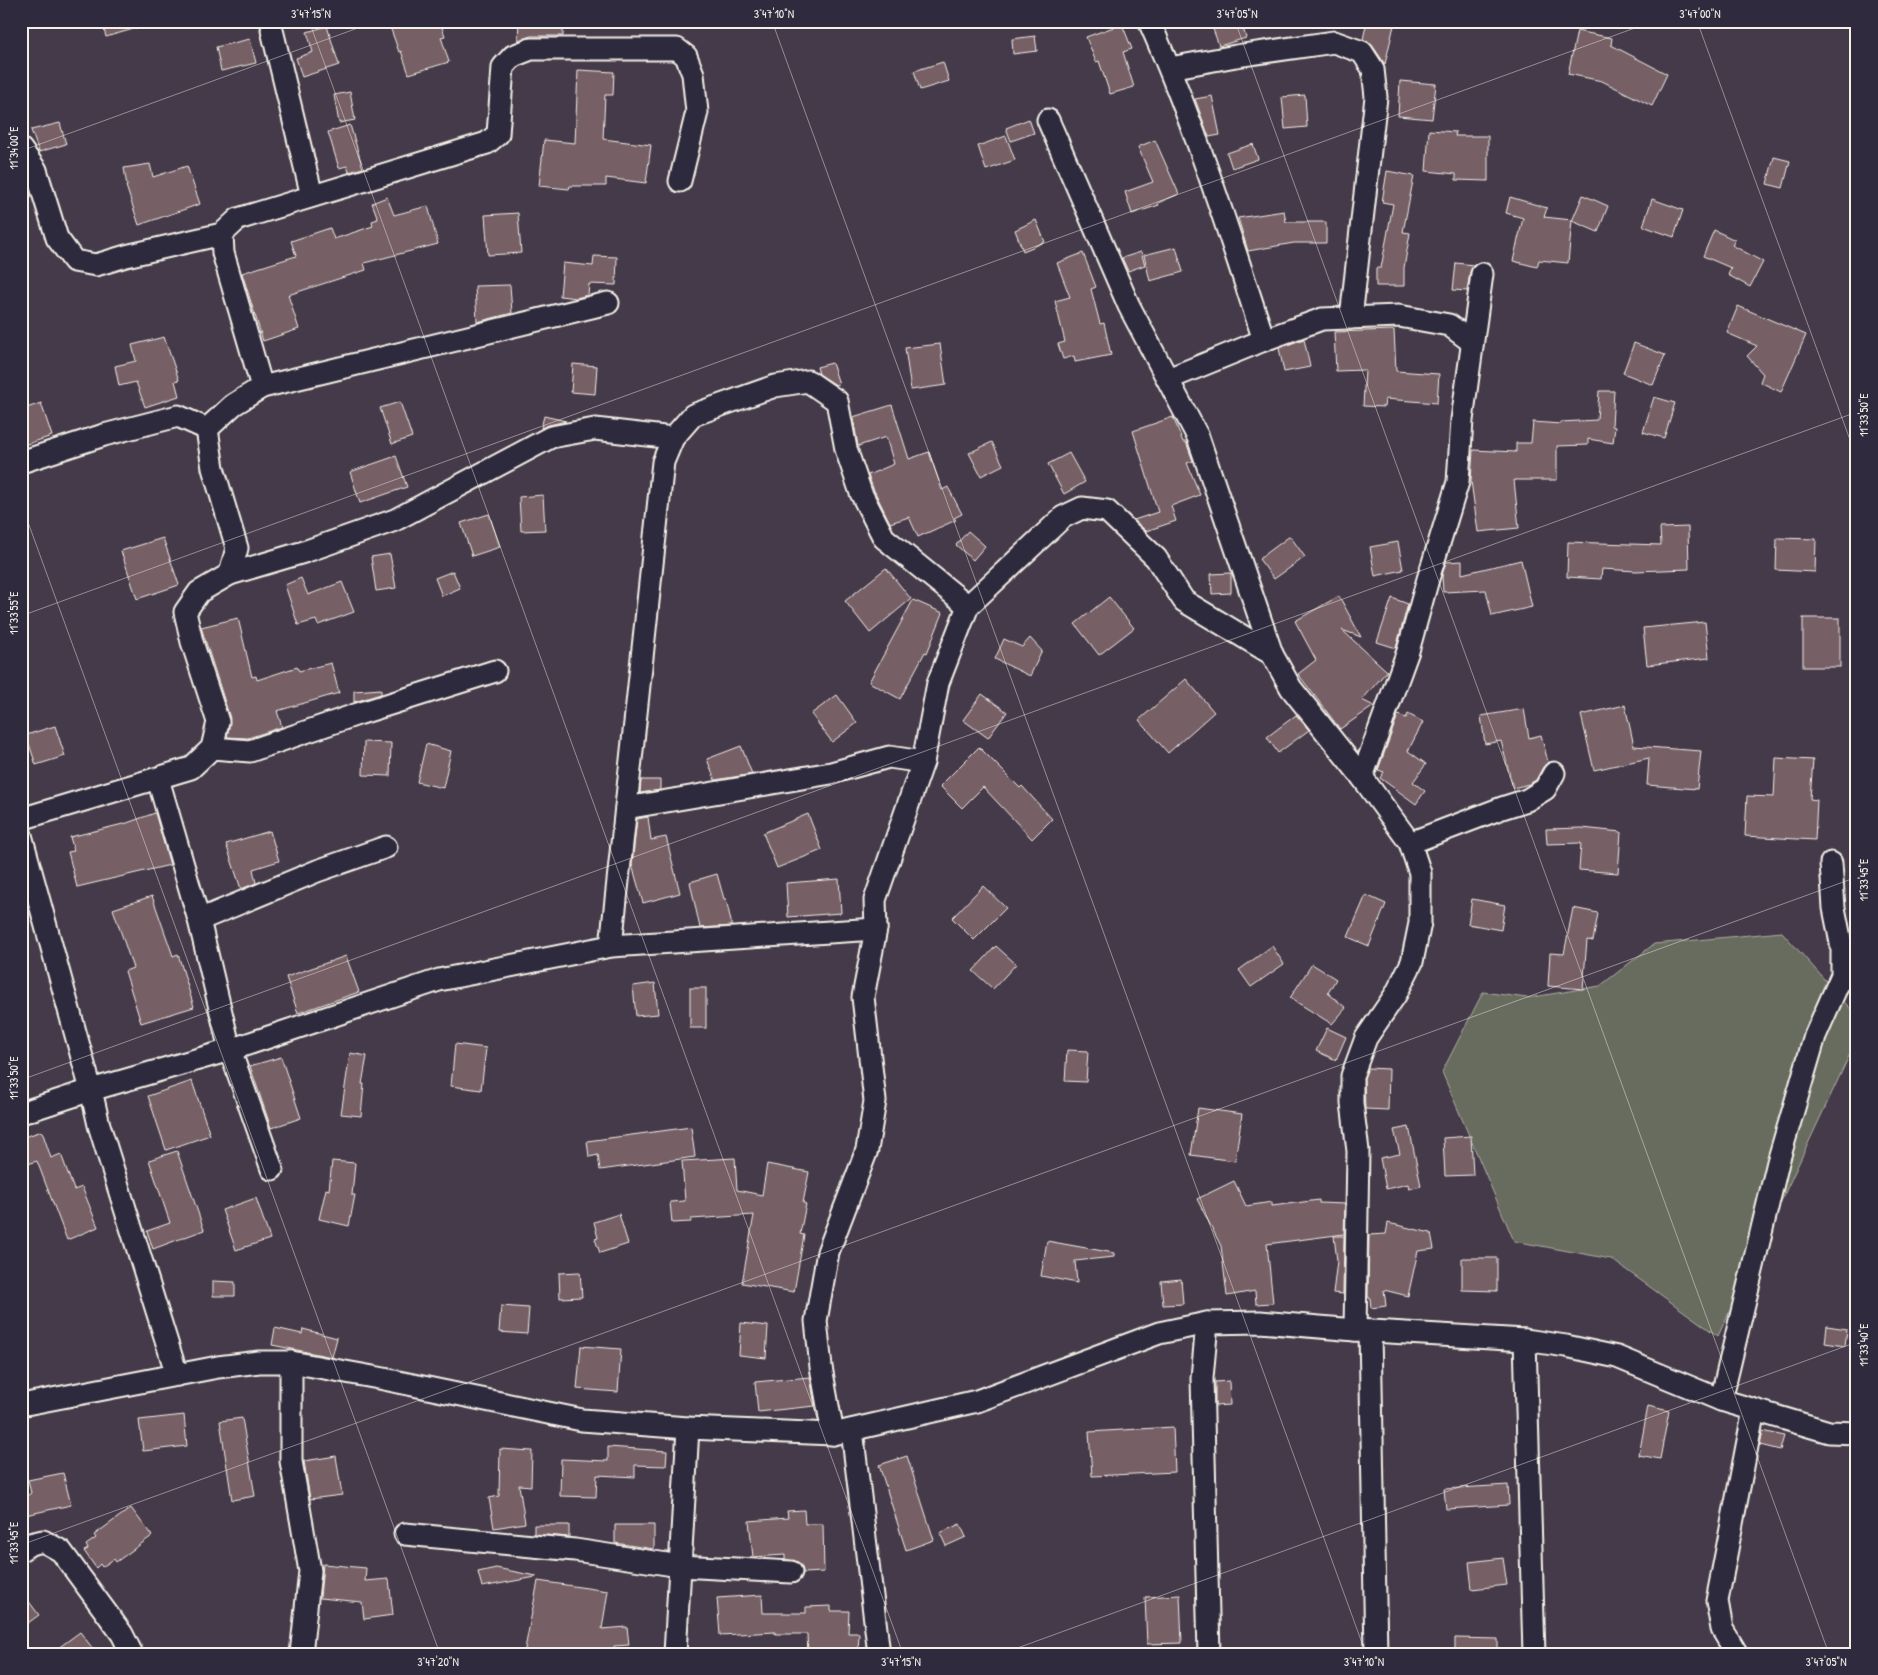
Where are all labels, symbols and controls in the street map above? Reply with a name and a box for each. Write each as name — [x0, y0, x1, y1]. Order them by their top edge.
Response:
text: 3°47'15"N — [291, 5, 331, 22]
text: 3°47'10"N — [754, 5, 794, 22]
text: 3°47'05"N — [1216, 5, 1258, 22]
text: 3°47'00"N — [1679, 5, 1721, 22]
text: 11°34'00"E — [5, 126, 22, 170]
text: 11°33'50"E — [1855, 393, 1872, 437]
text: 11°33'55"E — [5, 591, 22, 635]
text: 11°33'45"E — [1855, 858, 1872, 901]
text: 11°33'50"E — [5, 1056, 22, 1100]
text: 11°33'40"E — [1855, 1323, 1872, 1367]
text: 11°33'45"E — [5, 1521, 22, 1564]
text: 3°47'20"N — [417, 1653, 459, 1670]
text: 3°47'15"N — [881, 1653, 921, 1670]
text: 3°47'10"N — [1344, 1653, 1384, 1670]
text: 3°47'05"N — [1805, 1653, 1847, 1670]

